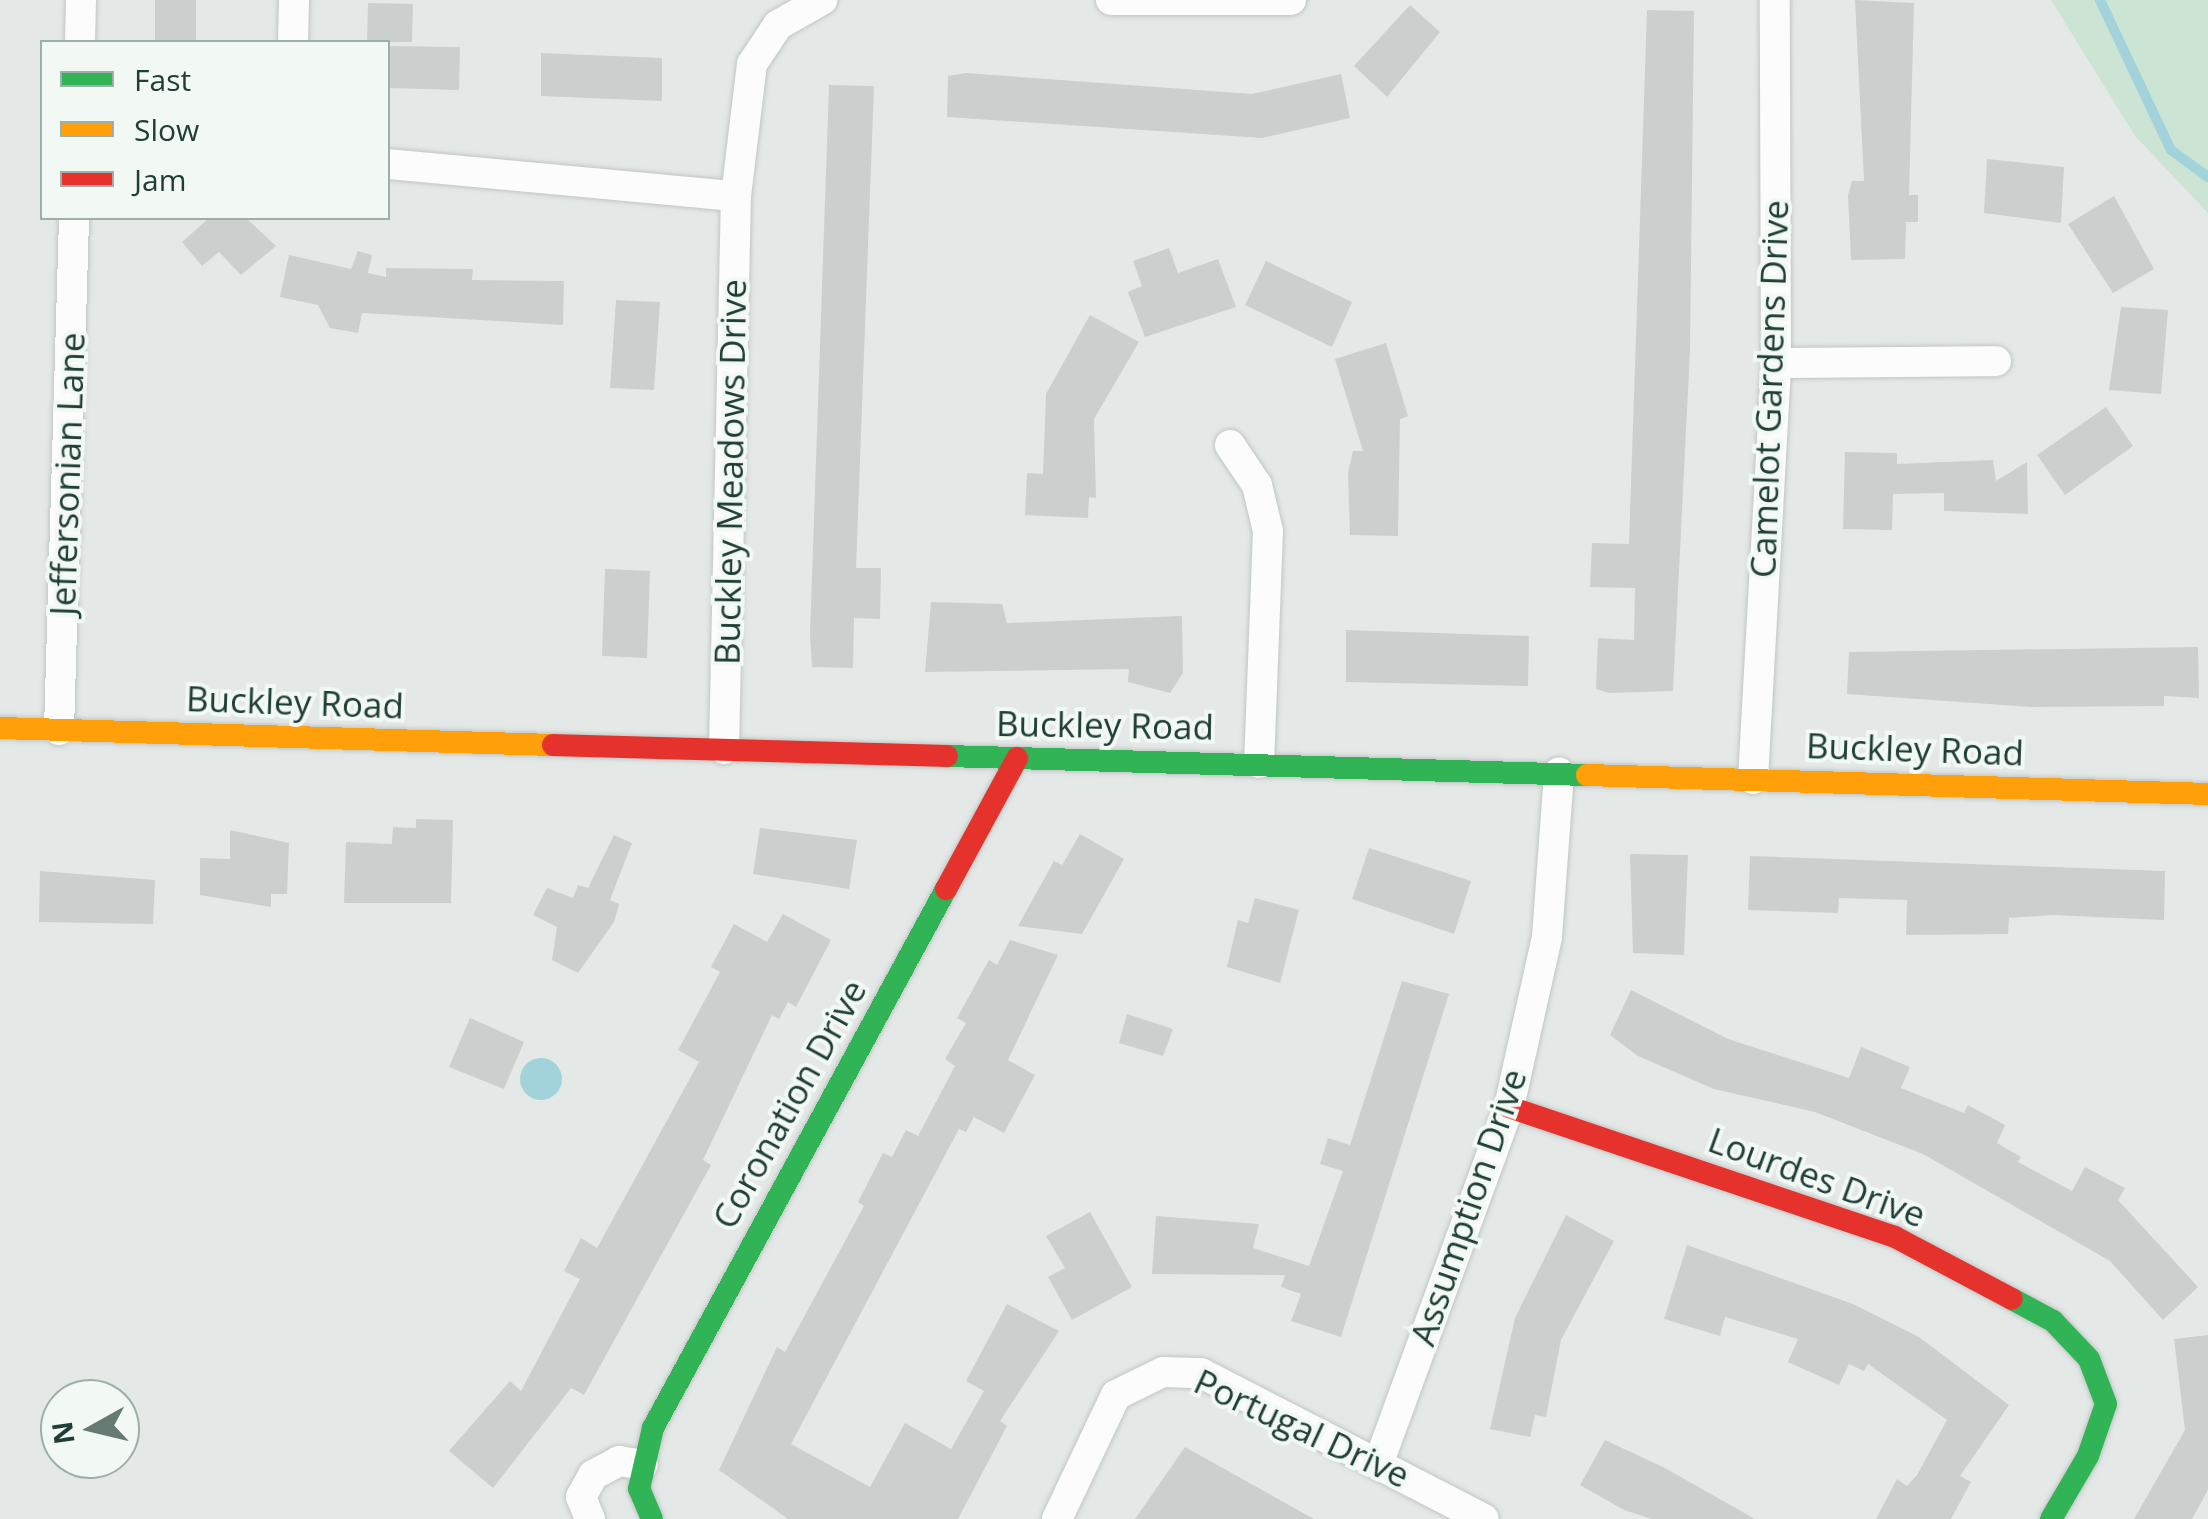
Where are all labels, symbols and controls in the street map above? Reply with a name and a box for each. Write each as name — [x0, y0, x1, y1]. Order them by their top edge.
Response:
legend — [40, 40, 390, 220]
text: Fast — [134, 59, 191, 100]
text: Slow — [134, 109, 199, 150]
text: Jam — [134, 159, 187, 200]
street label: Camelot Gardens Drive — [1741, 199, 1797, 579]
street label: Buckley Meadows Drive — [706, 279, 754, 665]
street label: Jeffersonian Lane — [41, 332, 93, 616]
street label: Buckley Road — [185, 677, 405, 727]
street label: Buckley Road — [996, 702, 1214, 748]
street label: Buckley Road — [1805, 724, 2025, 774]
street label: Coronation Drive — [703, 972, 875, 1236]
street label: Assumption Drive — [1401, 1063, 1535, 1351]
street label: Lourdes Drive — [1703, 1118, 1931, 1236]
street label: Portugal Drive — [1188, 1360, 1416, 1496]
north arrow — [40, 1379, 140, 1479]
text: N — [42, 1419, 83, 1447]

